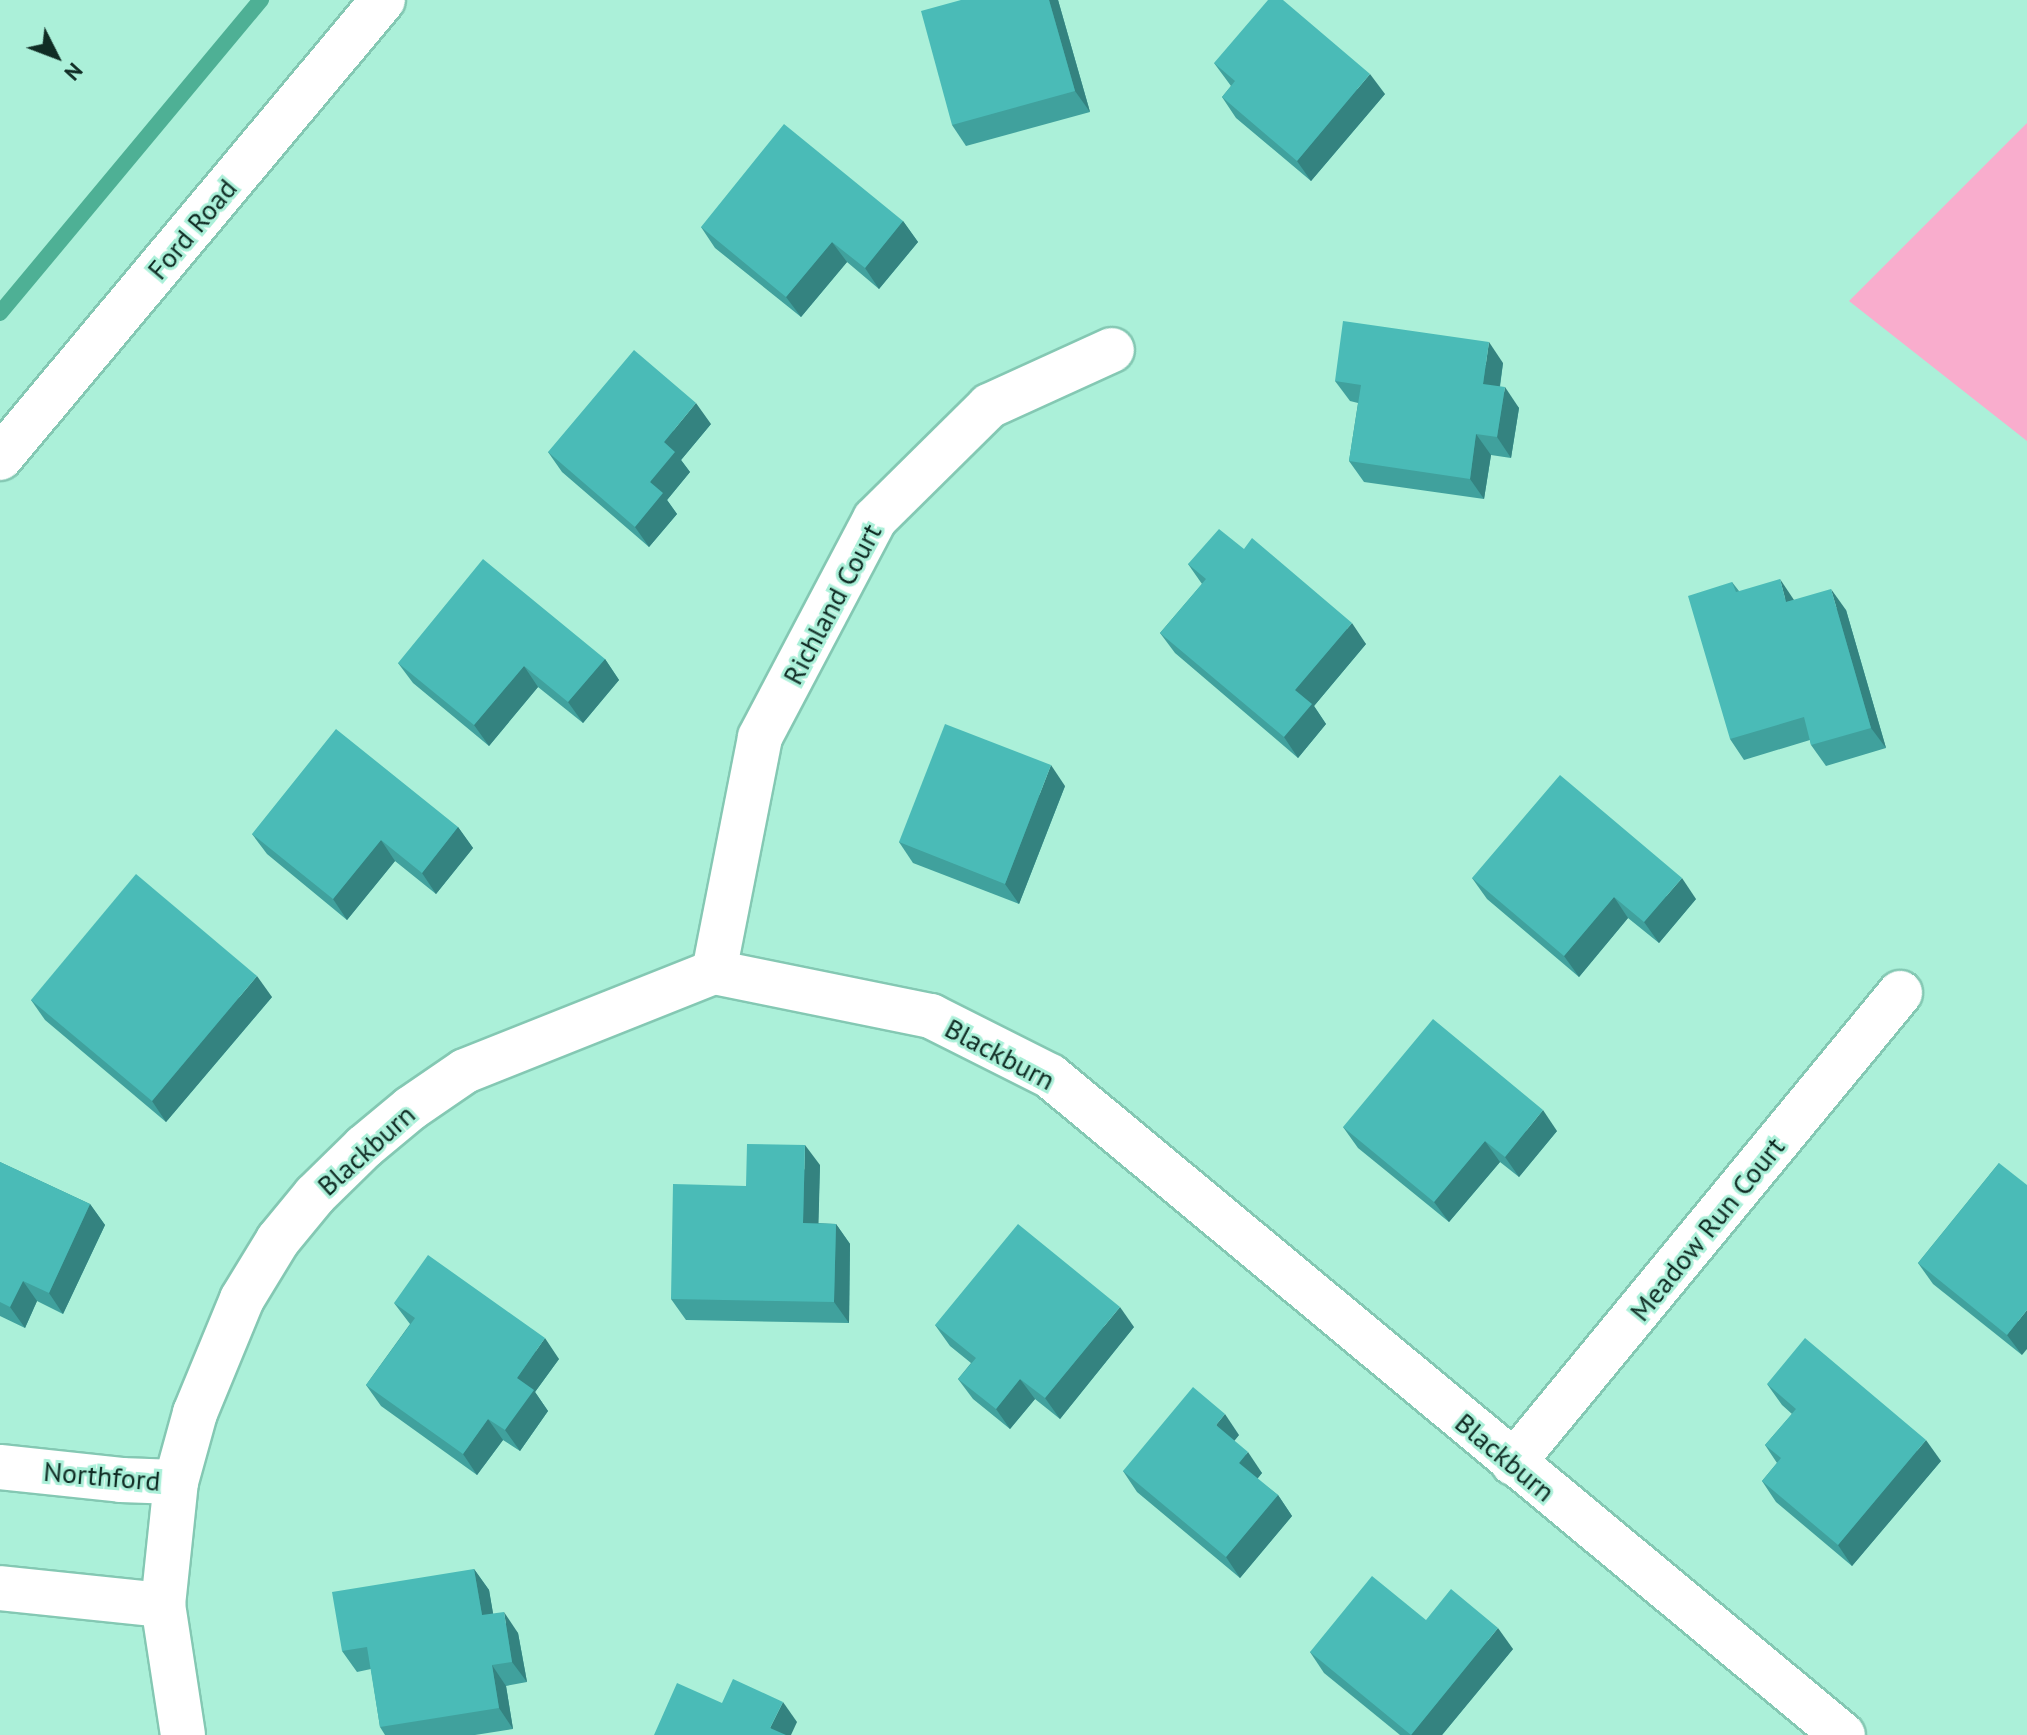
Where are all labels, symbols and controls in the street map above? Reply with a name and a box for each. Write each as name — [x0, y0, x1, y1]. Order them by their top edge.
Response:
north arrow — [16, 16, 96, 96]
text: N — [59, 57, 89, 87]
street label: Ford Road — [140, 172, 244, 286]
street label: Richland Court — [776, 518, 888, 690]
street label: Blackburn — [939, 1011, 1061, 1097]
street label: Blackburn — [310, 1098, 422, 1202]
street label: Meadow Run Court — [1622, 1130, 1792, 1328]
street label: Blackburn — [1448, 1406, 1562, 1508]
street label: Northford — [42, 1454, 162, 1498]

